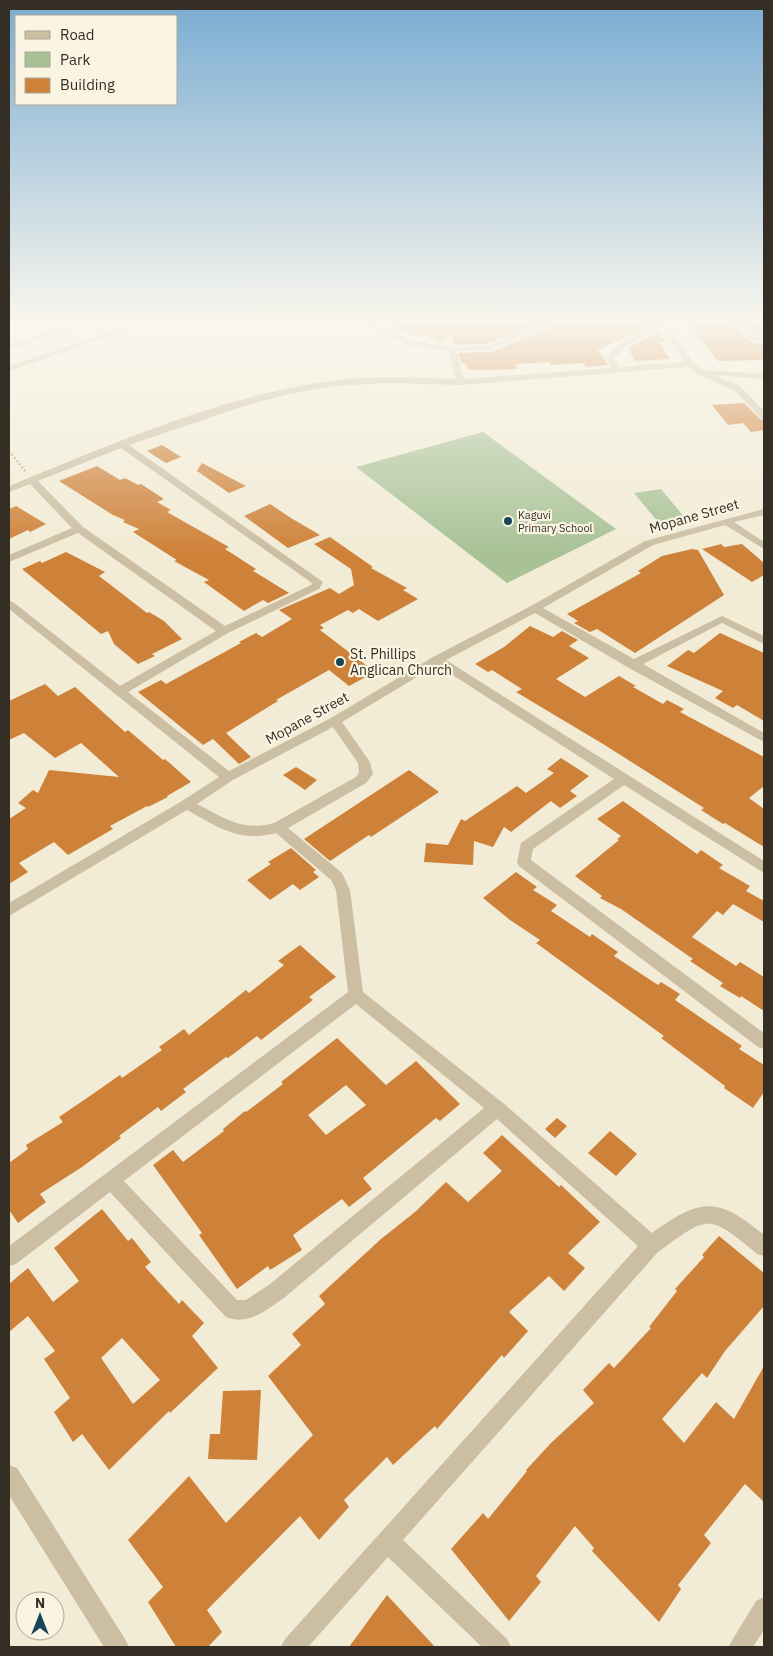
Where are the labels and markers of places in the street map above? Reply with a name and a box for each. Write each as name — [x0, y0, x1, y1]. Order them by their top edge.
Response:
place label: Kaguvi Primary School — [518, 508, 593, 535]
marker: Kaguvi Primary School — [502, 515, 514, 527]
place label: St. Phillips Anglican Church — [350, 645, 452, 679]
marker: St. Phillips Anglican Church — [334, 656, 346, 668]

